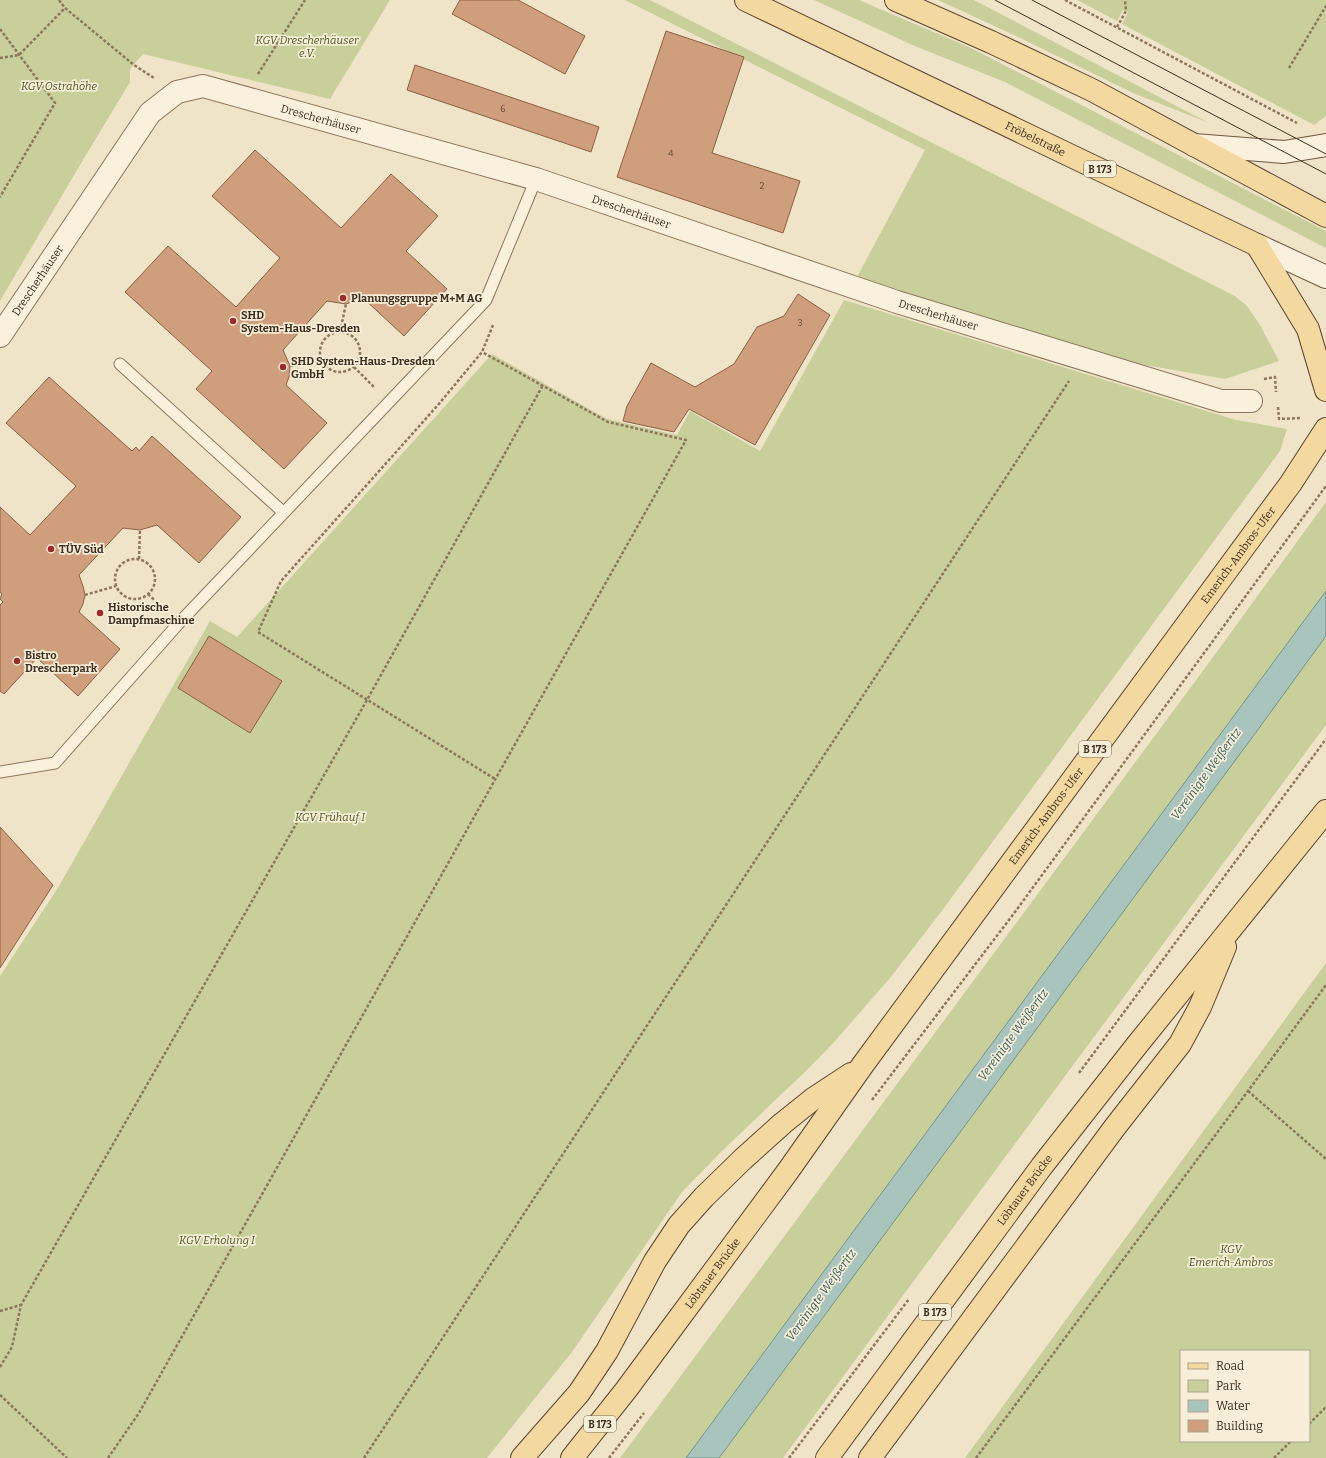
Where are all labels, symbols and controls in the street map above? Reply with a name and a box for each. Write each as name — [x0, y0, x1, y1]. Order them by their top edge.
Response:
park label: KGV Drescherhäuser e.V. — [256, 34, 359, 60]
park label: KGV Ostrahöhe — [21, 80, 98, 93]
street label: Drescherhäuser — [279, 102, 362, 137]
house number: 6 — [500, 104, 506, 114]
street label: Fröbelstraße — [1003, 119, 1068, 159]
house number: 4 — [668, 148, 674, 158]
road number: B 173 — [1084, 161, 1116, 177]
house number: 2 — [760, 181, 765, 191]
street label: Drescherhäuser — [590, 192, 672, 231]
street label: Drescherhäuser — [9, 243, 66, 319]
place label: Planungsgruppe M+M AG — [351, 292, 482, 305]
marker: Planungsgruppe M+M AG — [338, 293, 348, 303]
street label: Drescherhäuser — [897, 297, 980, 333]
place label: SHD System-Haus-Dresden — [241, 309, 360, 335]
marker: SHD System-Haus-Dresden — [228, 316, 238, 326]
house number: 3 — [797, 318, 803, 328]
place label: SHD System-Haus-Dresden GmbH — [291, 355, 435, 381]
marker: SHD System-Haus-Dresden GmbH — [278, 362, 288, 372]
street label: Emerich-Ambros-Ufer — [1198, 504, 1278, 606]
place label: TÜV Süd — [59, 543, 104, 556]
marker: TÜV Süd — [46, 544, 56, 554]
place label: Historische Dampfmaschine — [108, 601, 194, 627]
marker: Historische Dampfmaschine — [95, 608, 105, 618]
place label: Bistro Drescherpark — [25, 649, 98, 675]
marker: Bistro Drescherpark — [12, 656, 22, 666]
water label: Vereinigte Weißeritz — [1168, 725, 1244, 823]
road number: B 173 — [1079, 741, 1111, 757]
street label: Emerich-Ambros-Ufer — [1006, 765, 1086, 867]
park label: KGV Frühauf I — [295, 811, 366, 824]
water label: Vereinigte Weißeritz — [975, 986, 1051, 1084]
street label: Löbtauer Brücke — [995, 1152, 1055, 1228]
park label: KGV Erholung I — [179, 1234, 256, 1247]
street label: Löbtauer Brücke — [682, 1236, 743, 1311]
park label: KGV Emerich-Ambros — [1189, 1243, 1273, 1269]
water label: Vereinigte Weißeritz — [783, 1246, 859, 1344]
road number: B 173 — [919, 1304, 951, 1320]
legend — [1180, 1350, 1310, 1442]
text: Road — [1216, 1359, 1244, 1373]
text: Park — [1216, 1379, 1242, 1393]
text: Water — [1216, 1399, 1251, 1413]
road number: B 173 — [584, 1416, 616, 1432]
text: Building — [1216, 1419, 1263, 1433]

